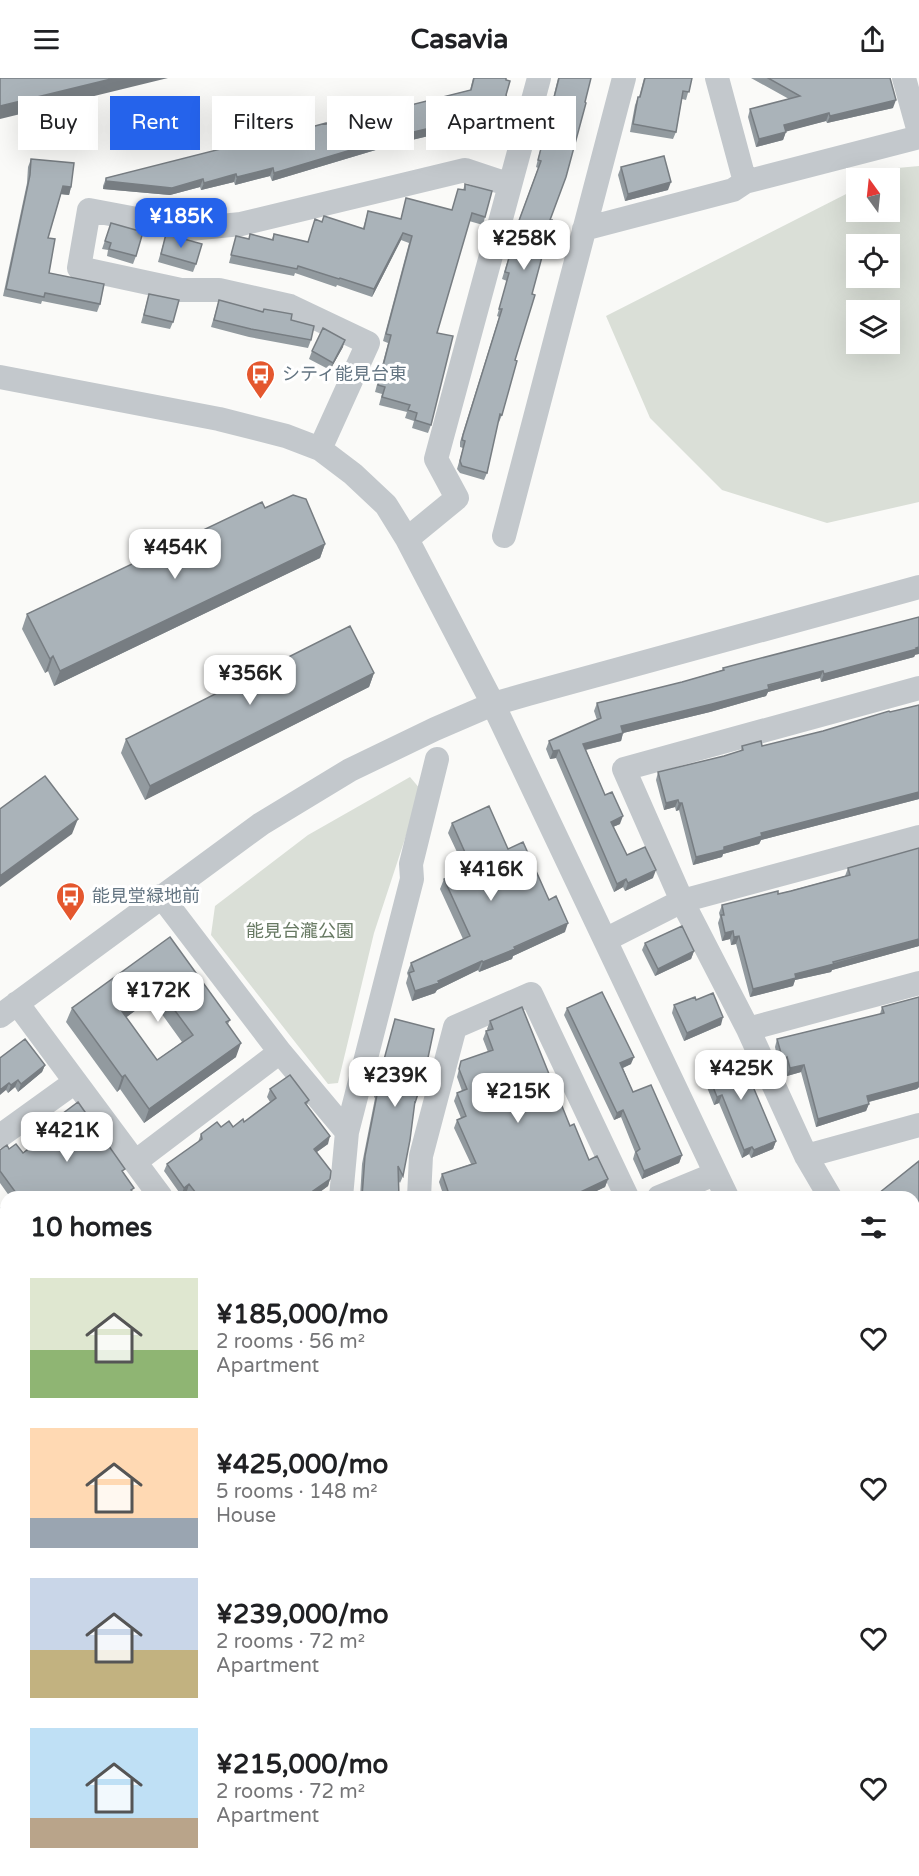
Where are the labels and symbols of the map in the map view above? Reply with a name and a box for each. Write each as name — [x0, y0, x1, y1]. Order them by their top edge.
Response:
north arrow — [846, 168, 900, 222]
pin: ¥185K — [139, 198, 223, 249]
pin: ¥258K — [482, 220, 566, 271]
bus stop icon: シティ能見台東 — [245, 358, 277, 400]
place label: シティ能見台東 — [282, 363, 407, 385]
pin: ¥454K — [133, 529, 217, 580]
pin: ¥356K — [208, 655, 292, 706]
pin: ¥416K — [449, 851, 533, 902]
bus stop icon: 能見堂緑地前 — [55, 880, 87, 922]
place label: 能見堂緑地前 — [92, 885, 200, 907]
park label: 能見台瀧公園 — [246, 920, 354, 942]
pin: ¥172K — [116, 972, 200, 1023]
pin: ¥425K — [699, 1050, 783, 1101]
pin: ¥239K — [353, 1057, 437, 1108]
pin: ¥215K — [476, 1073, 560, 1124]
pin: ¥421K — [25, 1112, 109, 1163]

